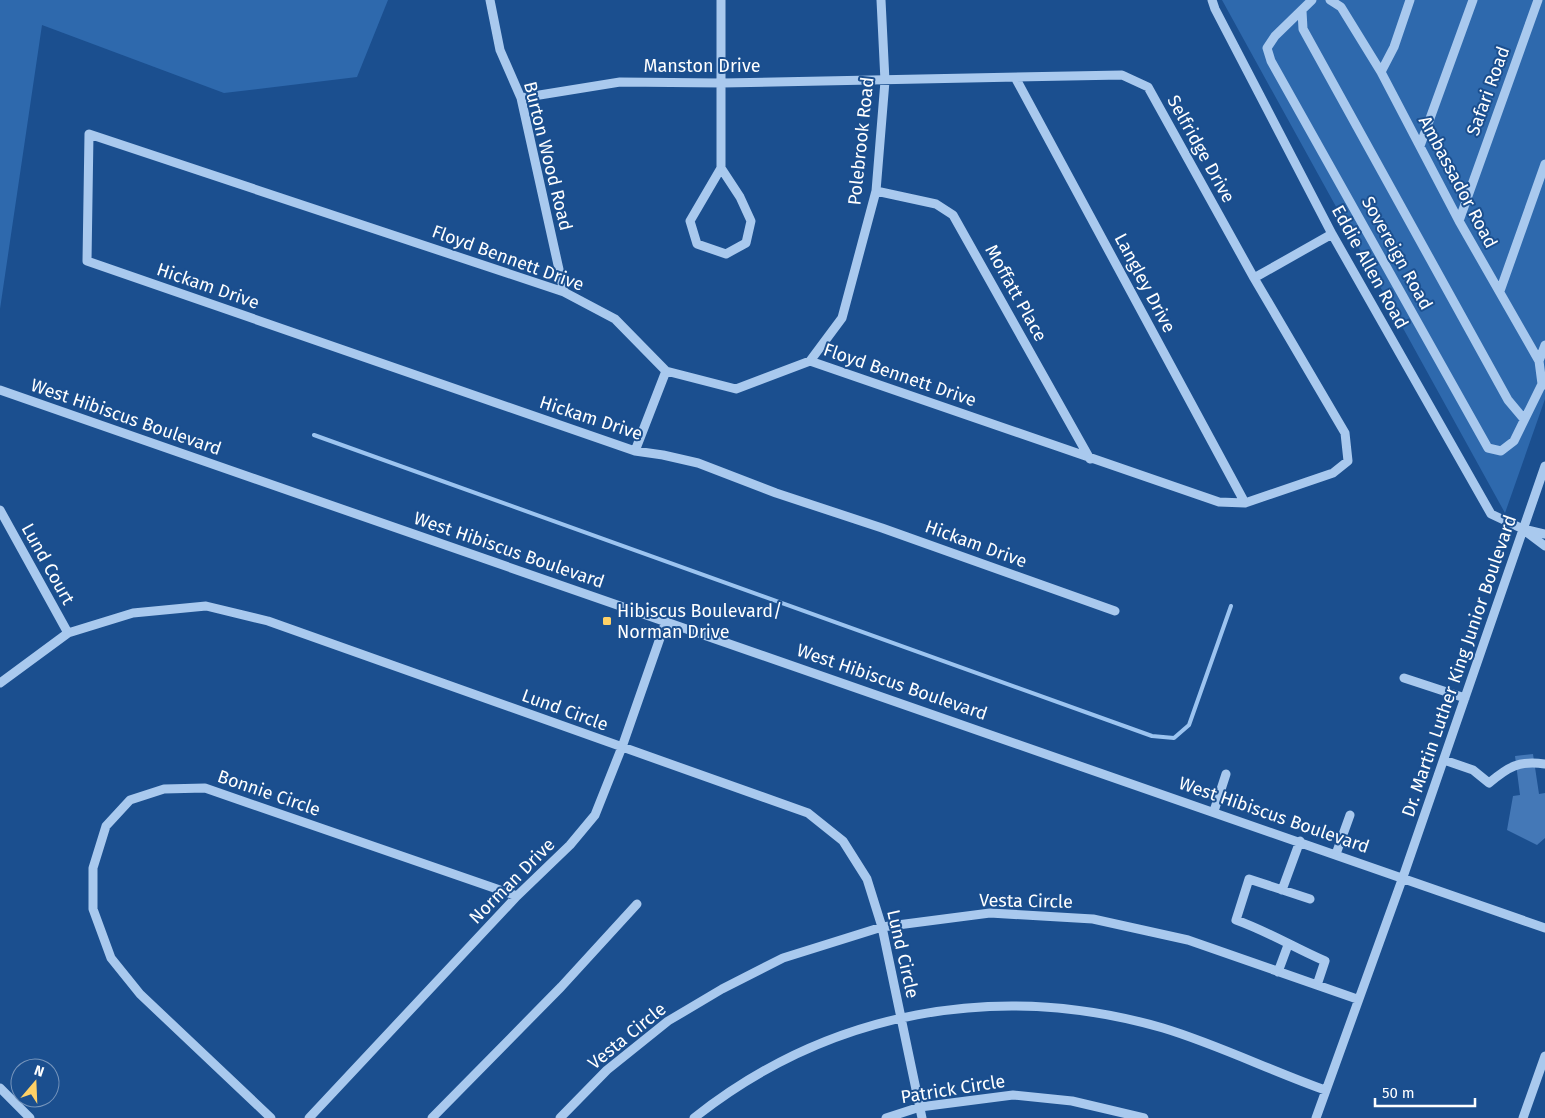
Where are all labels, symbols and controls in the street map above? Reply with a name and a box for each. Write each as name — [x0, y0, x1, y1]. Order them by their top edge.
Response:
street label: Safari Road — [1462, 43, 1514, 139]
street label: Manston Drive — [643, 55, 761, 77]
street label: Polebrook Road — [843, 76, 879, 206]
street label: Burton Wood Road — [519, 79, 577, 233]
street label: Selfridge Drive — [1162, 91, 1240, 207]
street label: Ambassador Road — [1414, 112, 1502, 252]
street label: Sovereign Road — [1357, 192, 1437, 314]
street label: Eddie Allen Road — [1327, 201, 1413, 333]
street label: Floyd Bennett Drive — [429, 220, 587, 296]
street label: Langley Drive — [1110, 230, 1180, 336]
street label: Moffatt Place — [980, 241, 1052, 345]
street label: Hickam Drive — [154, 258, 262, 314]
street label: Floyd Bennett Drive — [821, 339, 979, 411]
street label: West Hibiscus Boulevard — [28, 374, 224, 460]
street label: Hickam Drive — [537, 391, 645, 445]
street label: West Hibiscus Boulevard — [411, 507, 607, 593]
street label: Dr. Martin Luther King Junior Boulevard — [1397, 512, 1521, 820]
street label: Hickam Drive — [922, 515, 1030, 573]
street label: Lund Court — [17, 520, 80, 609]
place label: Hibiscus Boulevard/ Norman Drive — [617, 600, 782, 643]
marker: Hibiscus Boulevard/ Norman Drive — [601, 615, 613, 627]
street label: West Hibiscus Boulevard — [794, 639, 990, 725]
street label: Lund Circle — [519, 684, 611, 736]
street label: Bonnie Circle — [215, 765, 323, 821]
street label: West Hibiscus Boulevard — [1176, 772, 1372, 858]
street label: Norman Drive — [464, 833, 560, 929]
street label: Vesta Circle — [979, 889, 1073, 913]
street label: Lund Circle — [882, 907, 924, 1001]
street label: Vesta Circle — [584, 998, 670, 1074]
north arrow — [10, 1058, 60, 1108]
text: N — [32, 1062, 46, 1081]
street label: Patrick Circle — [899, 1070, 1007, 1108]
scale bar — [1375, 1076, 1475, 1108]
text: 50 m — [1382, 1084, 1415, 1102]

